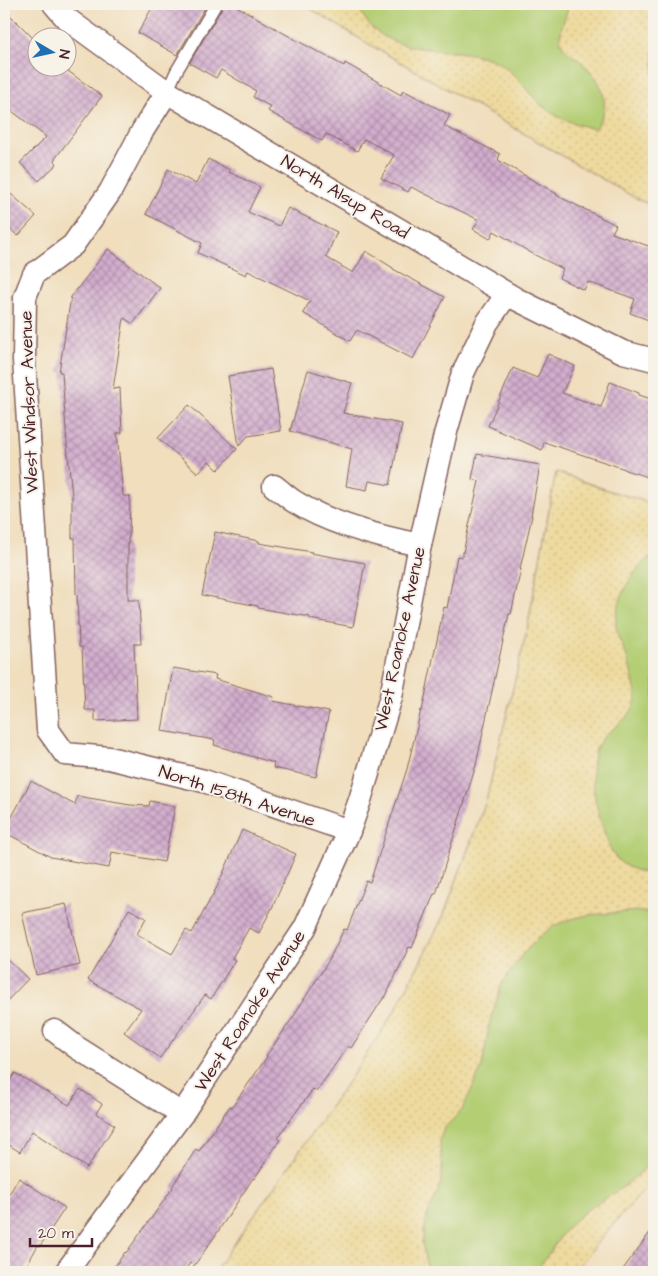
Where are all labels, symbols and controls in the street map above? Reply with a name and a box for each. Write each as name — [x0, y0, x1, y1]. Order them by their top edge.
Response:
north arrow — [28, 28, 78, 78]
text: N — [53, 48, 74, 60]
street label: North Alsup Road — [276, 149, 414, 245]
street label: West Windsor Avenue — [13, 310, 45, 494]
street label: West Roanoke Avenue — [368, 544, 432, 734]
street label: North 158th Avenue — [155, 759, 319, 833]
street label: West Roanoke Avenue — [188, 925, 312, 1097]
scale bar — [30, 1216, 92, 1248]
text: 20 m — [38, 1223, 74, 1244]

